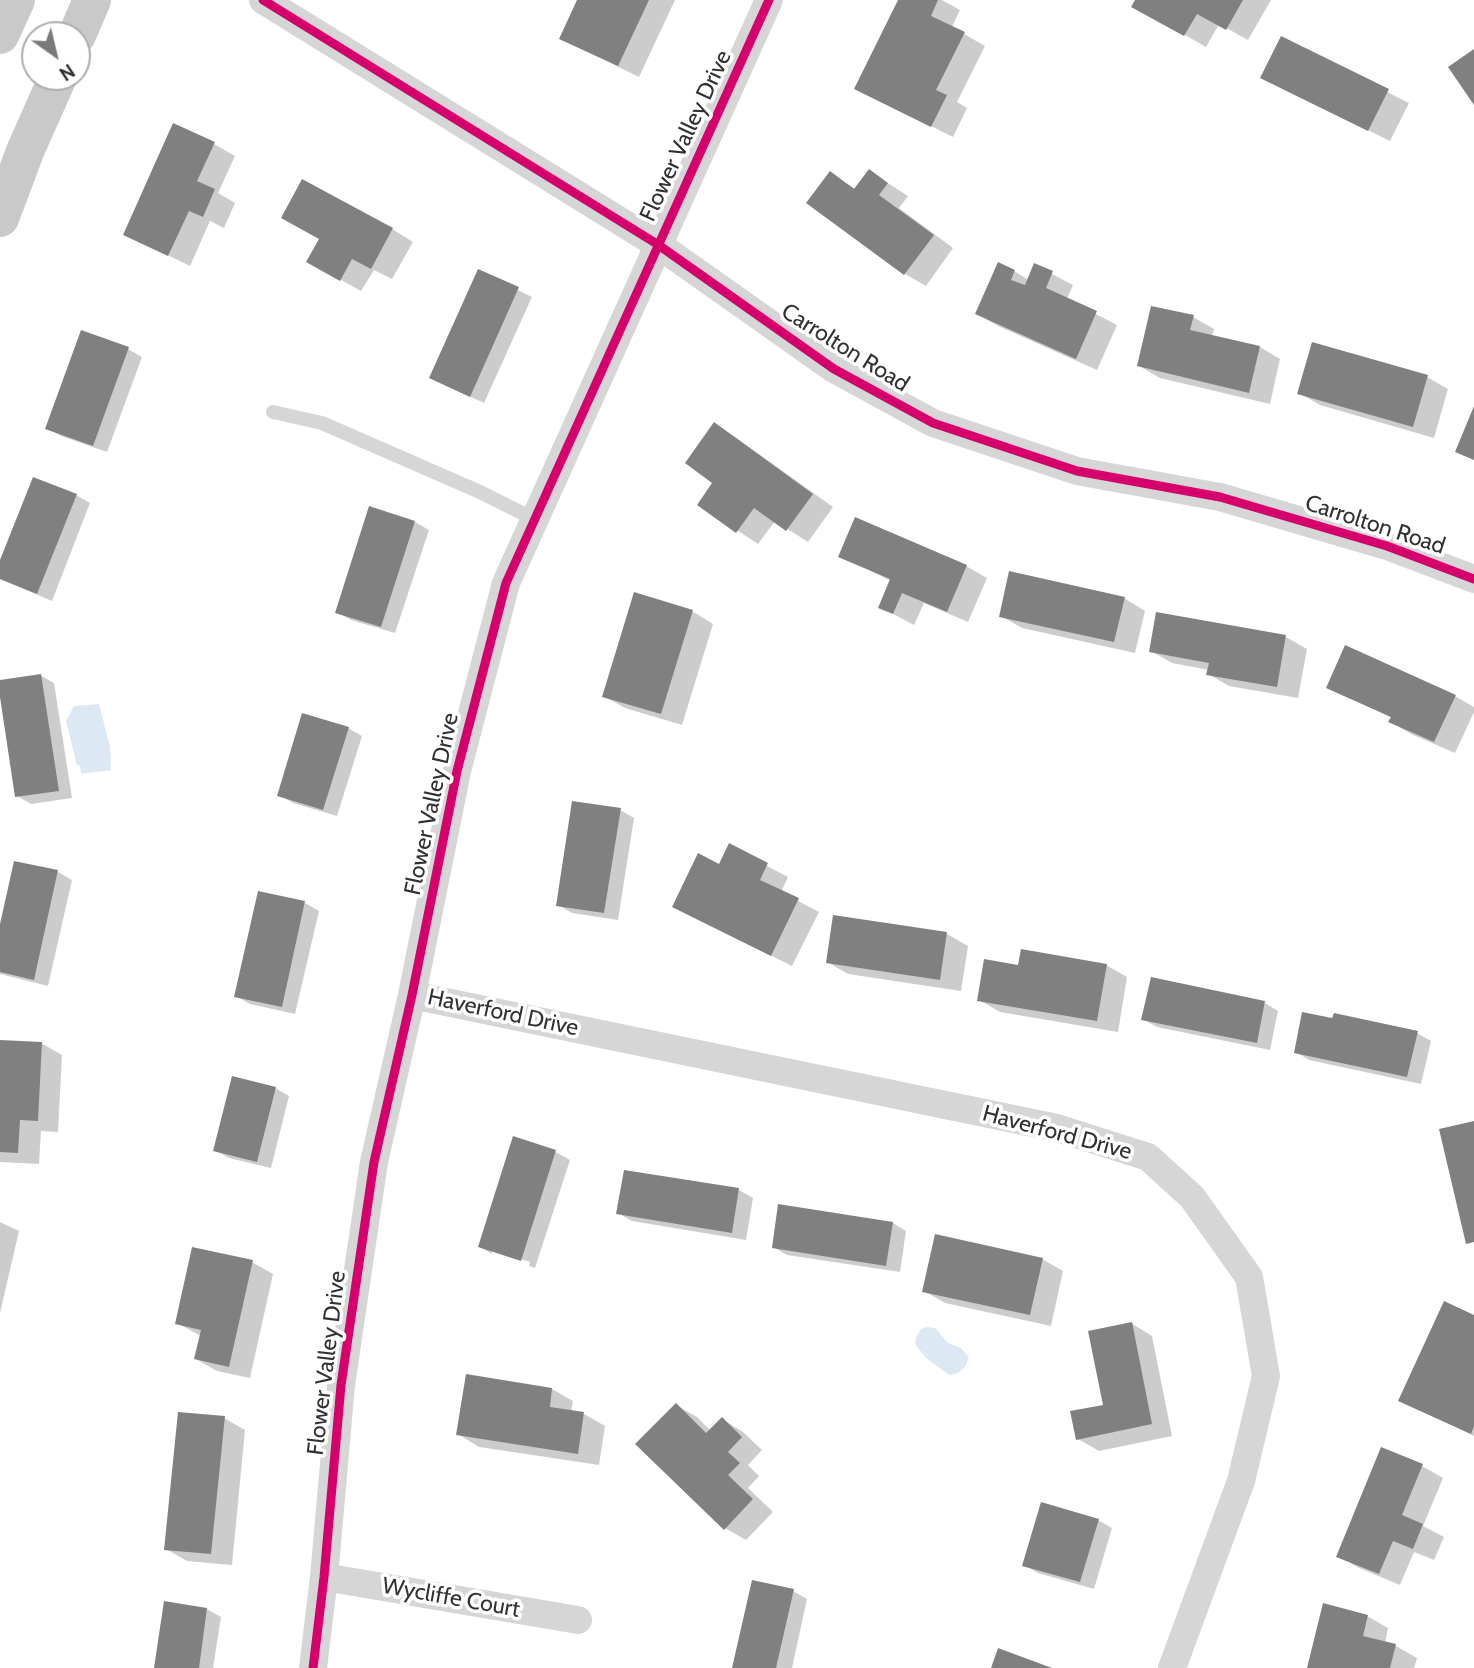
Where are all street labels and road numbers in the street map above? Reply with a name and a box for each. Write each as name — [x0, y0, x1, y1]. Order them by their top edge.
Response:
street label: Flower Valley Drive — [634, 46, 738, 226]
street label: Carrolton Road — [776, 298, 914, 398]
street label: Carrolton Road — [1301, 489, 1449, 561]
street label: Flower Valley Drive — [399, 710, 465, 898]
street label: Haverford Drive — [425, 984, 581, 1042]
street label: Haverford Drive — [979, 1100, 1135, 1166]
street label: Flower Valley Drive — [302, 1269, 352, 1457]
street label: Wycliffe Court — [380, 1572, 522, 1624]

